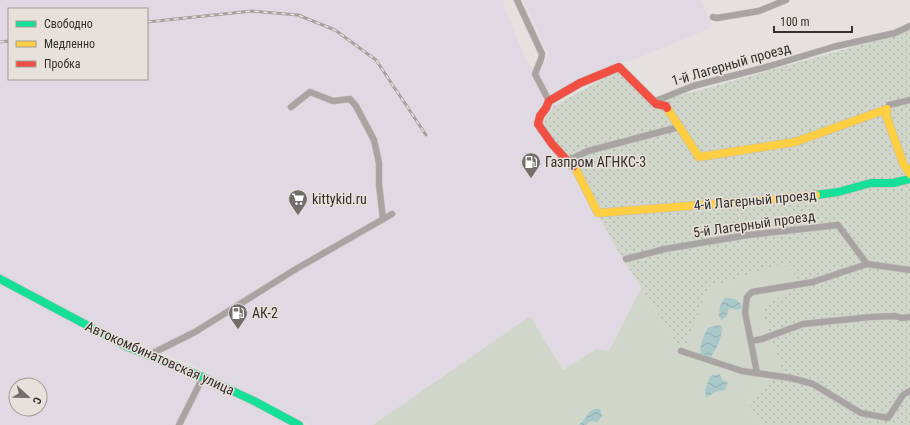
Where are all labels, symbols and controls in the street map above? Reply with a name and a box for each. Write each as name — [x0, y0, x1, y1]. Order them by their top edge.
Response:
legend — [8, 8, 148, 80]
scale bar — [774, 8, 852, 34]
text: 100 m — [780, 15, 810, 29]
text: Свободно — [44, 17, 93, 31]
text: Медленно — [44, 37, 95, 51]
street label: 1-й Лагерный проезд — [670, 39, 793, 89]
text: Пробка — [44, 57, 81, 71]
fuel station icon: Газпром АГНКС-3 — [520, 151, 542, 179]
place label: Газпром АГНКС-3 — [545, 154, 646, 170]
street label: 4-й Лагерный проезд — [693, 187, 817, 213]
supermarket icon: kittykid.ru — [287, 188, 309, 216]
place label: kittykid.ru — [312, 191, 367, 207]
street label: 5-й Лагерный проезд — [692, 207, 816, 240]
fuel station icon: АК-2 — [227, 302, 249, 330]
place label: АК-2 — [252, 305, 278, 321]
street label: Автокомбинатовская улица — [83, 318, 237, 398]
north arrow — [8, 377, 48, 417]
text: С — [30, 395, 44, 406]

